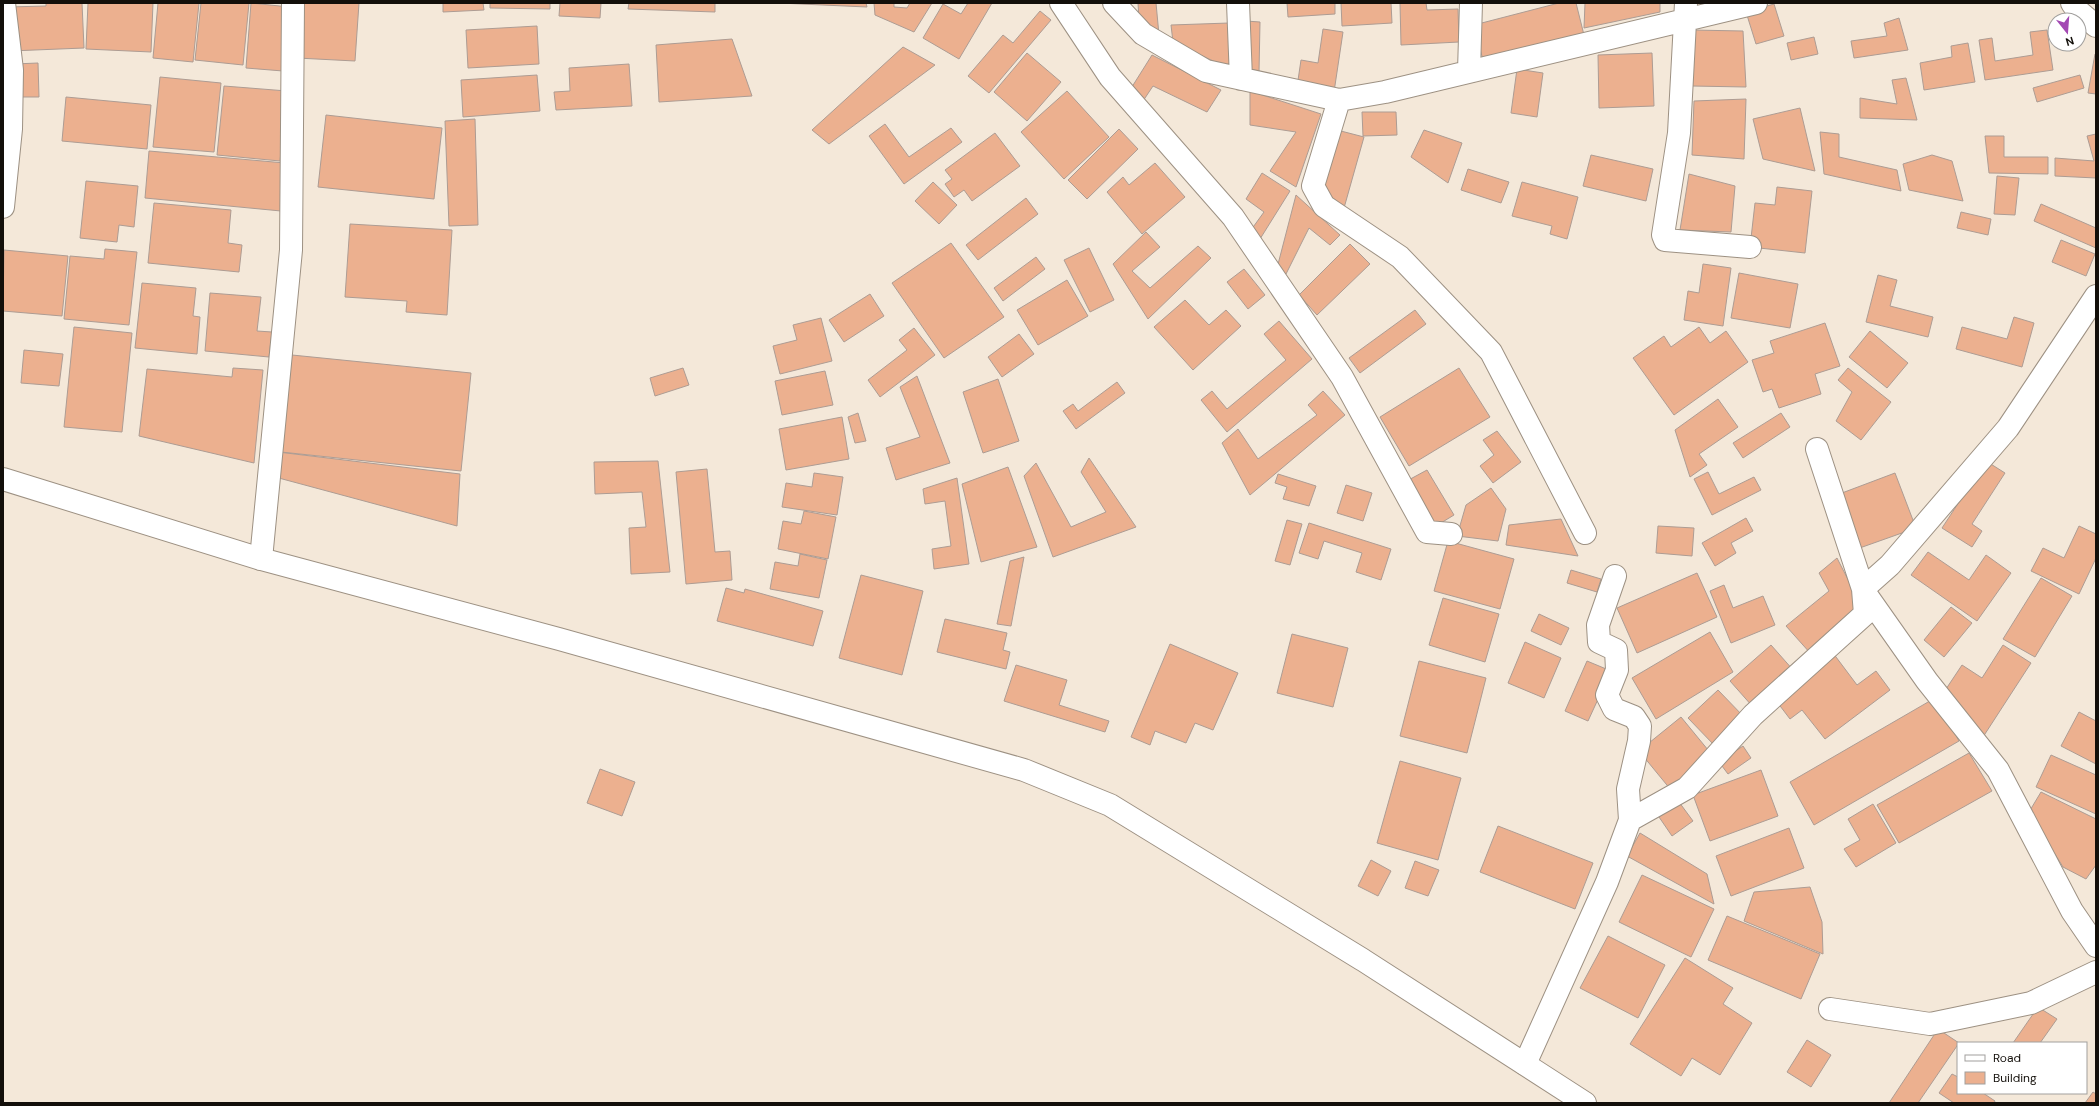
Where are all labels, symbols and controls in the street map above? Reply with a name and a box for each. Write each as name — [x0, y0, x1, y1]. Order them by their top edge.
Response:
north arrow — [2047, 12, 2087, 52]
text: N — [2064, 34, 2076, 49]
legend — [1957, 1042, 2087, 1094]
text: Road — [1993, 1050, 2021, 1066]
text: Building — [1993, 1070, 2037, 1086]

